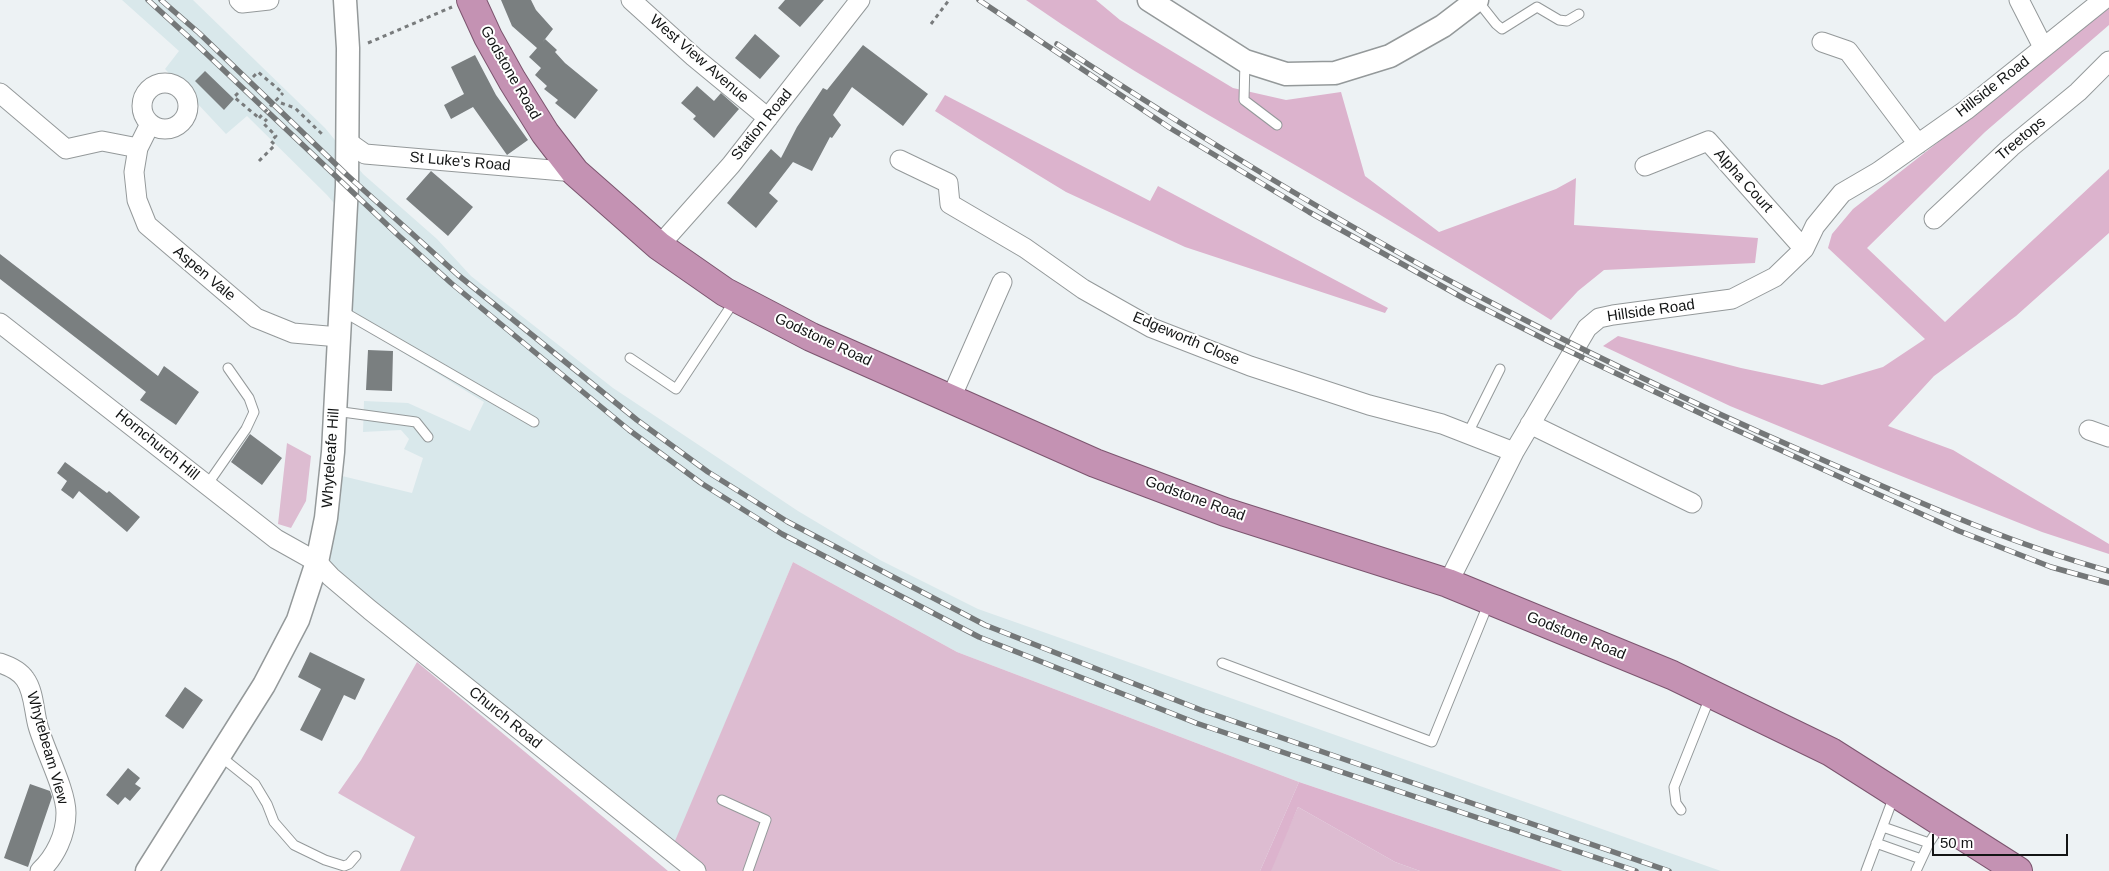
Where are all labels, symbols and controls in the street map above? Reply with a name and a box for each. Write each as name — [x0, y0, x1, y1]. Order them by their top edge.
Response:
street label: West View Avenue — [646, 11, 752, 107]
street label: Godstone Road — [476, 23, 544, 123]
street label: Hillside Road — [1953, 53, 2033, 121]
street label: Station Road — [728, 86, 796, 164]
street label: Treetops — [1993, 113, 2049, 165]
street label: Alpha Court — [1710, 146, 1776, 216]
street label: St Luke's Road — [409, 149, 511, 175]
street label: Aspen Vale — [169, 243, 239, 305]
street label: Hillside Road — [1606, 296, 1696, 326]
street label: Edgeworth Close — [1130, 308, 1242, 370]
street label: Godstone Road — [772, 310, 874, 370]
street label: Hornchurch Hill — [111, 406, 203, 484]
street label: Whyteleafe Hill — [319, 407, 343, 509]
street label: Godstone Road — [1143, 473, 1247, 525]
street label: Godstone Road — [1524, 608, 1628, 664]
street label: Church Road — [465, 683, 545, 753]
street label: Whytebeam View — [22, 690, 72, 806]
scale bar — [1934, 824, 2070, 856]
text: 50 m — [1940, 834, 1973, 851]

